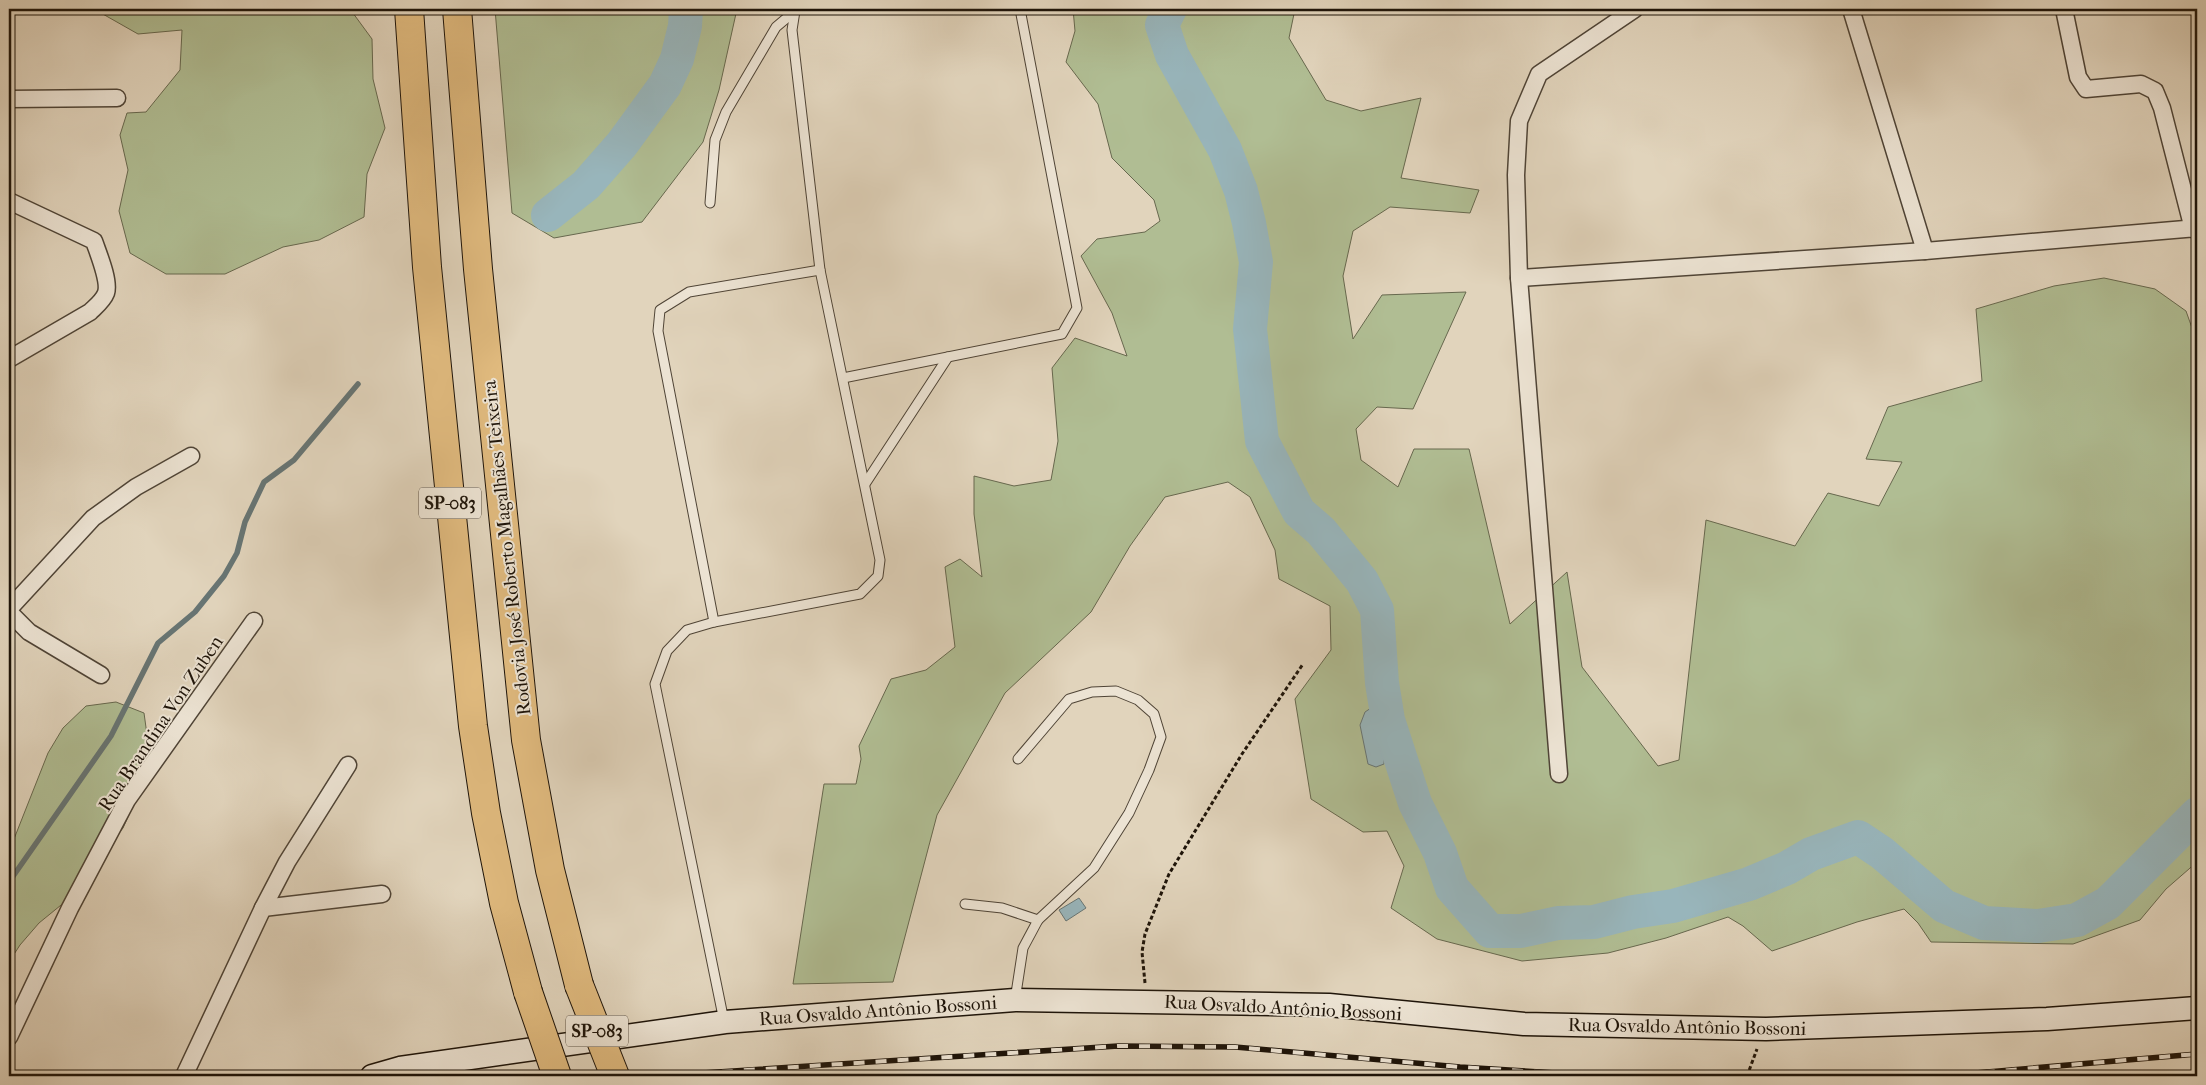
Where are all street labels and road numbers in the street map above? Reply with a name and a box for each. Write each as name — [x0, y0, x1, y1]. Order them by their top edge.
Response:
street label: Rodovia José Roberto Magalhães Teixeira — [478, 379, 536, 716]
road number: SP-083 — [419, 488, 481, 518]
street label: Rua Brandina Von Zuben — [94, 632, 228, 815]
street label: Rua Osvaldo Antônio Bossoni — [1163, 991, 1403, 1025]
street label: Rua Osvaldo Antônio Bossoni — [758, 992, 998, 1030]
street label: Rua Osvaldo Antônio Bossoni — [1568, 1014, 1807, 1040]
road number: SP-083 — [566, 1016, 628, 1046]

